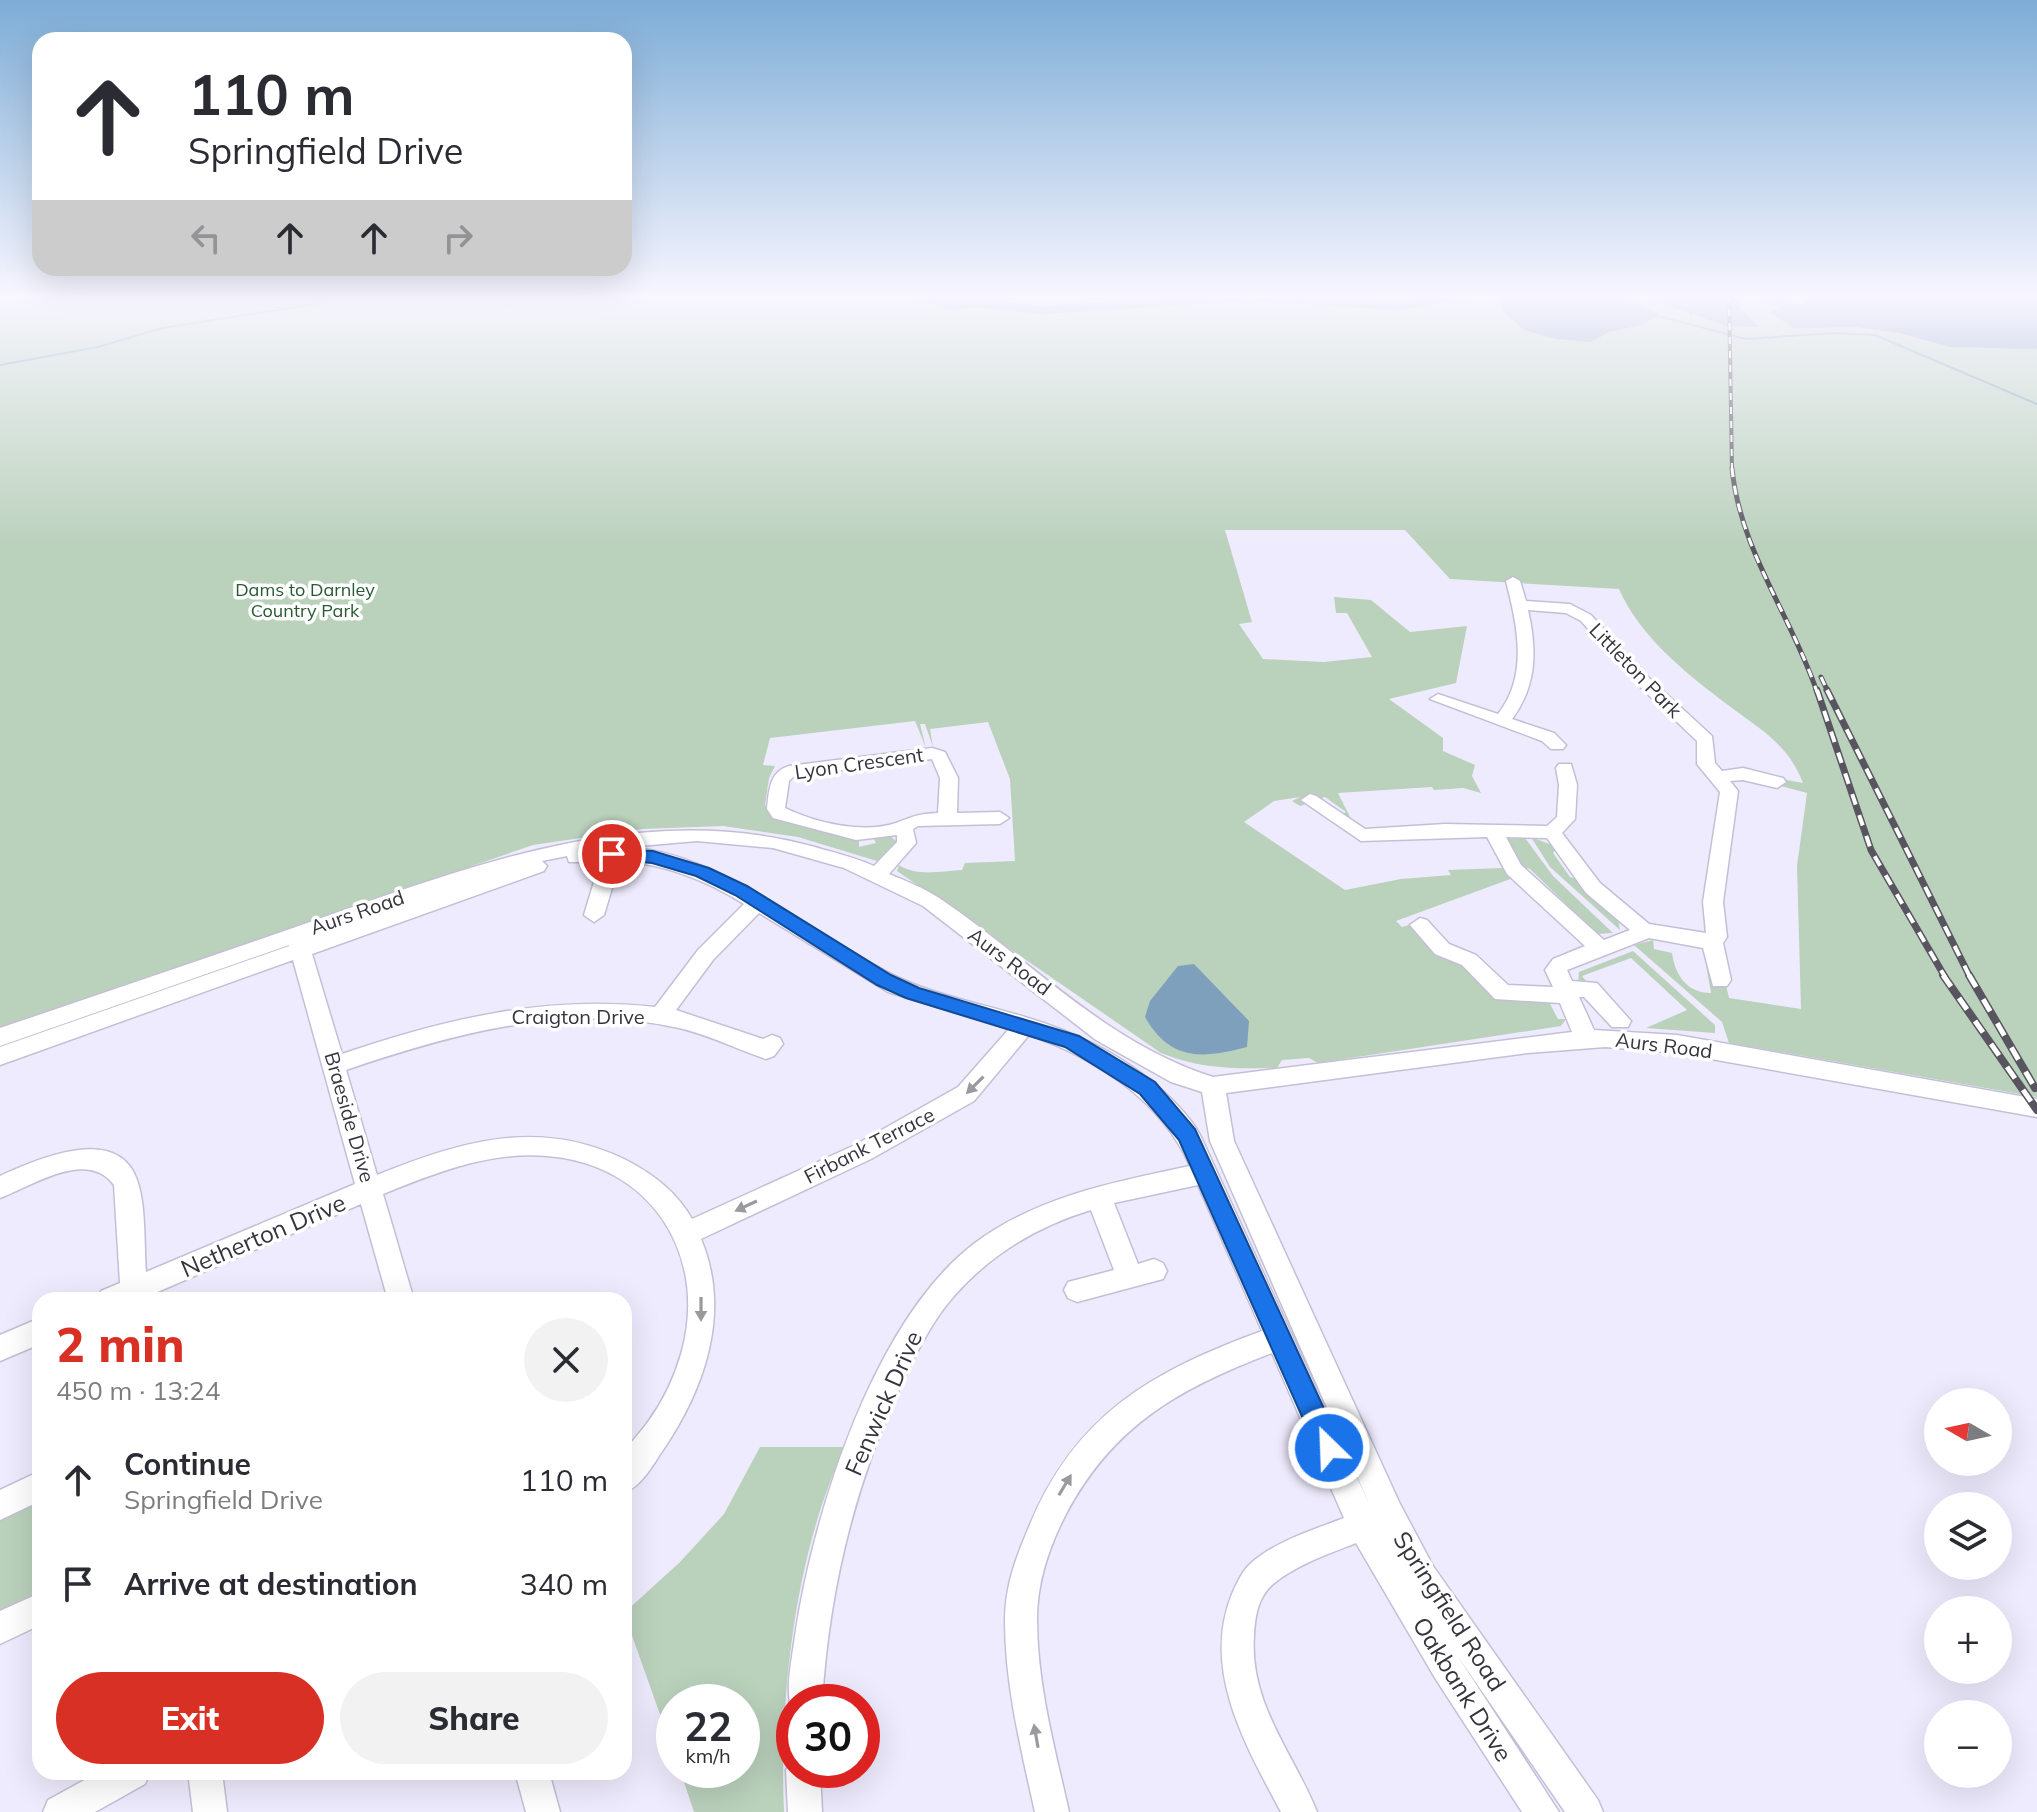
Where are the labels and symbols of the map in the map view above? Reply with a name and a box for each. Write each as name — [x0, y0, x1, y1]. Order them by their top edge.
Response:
park label: Dams to Darnley Country Park — [235, 578, 375, 622]
street label: Littleton Park — [1584, 617, 1688, 723]
street label: Lyon Crescent — [793, 742, 925, 784]
pin — [578, 820, 646, 888]
street label: Aurs Road — [307, 884, 407, 940]
street label: Aurs Road — [964, 922, 1056, 1000]
street label: Craigton Drive — [511, 1004, 645, 1029]
street label: Aurs Road — [1614, 1027, 1714, 1063]
street label: Braeside Drive — [319, 1049, 381, 1185]
one-way arrow — [966, 1075, 985, 1094]
street label: Firbank Terrace — [800, 1101, 938, 1189]
street label: Netherton Drive — [176, 1187, 350, 1283]
one-way arrow — [734, 1199, 758, 1213]
one-way arrow — [695, 1297, 707, 1322]
street label: Fenwick Drive — [838, 1326, 928, 1480]
north arrow — [1924, 1388, 2012, 1476]
position arrow — [1287, 1406, 1371, 1490]
one-way arrow — [1057, 1474, 1071, 1496]
street label: Springfield Road — [1387, 1526, 1513, 1696]
street label: Oakbank Drive — [1407, 1611, 1519, 1767]
speed limit sign: 30 — [776, 1684, 880, 1788]
one-way arrow — [1030, 1723, 1042, 1748]

